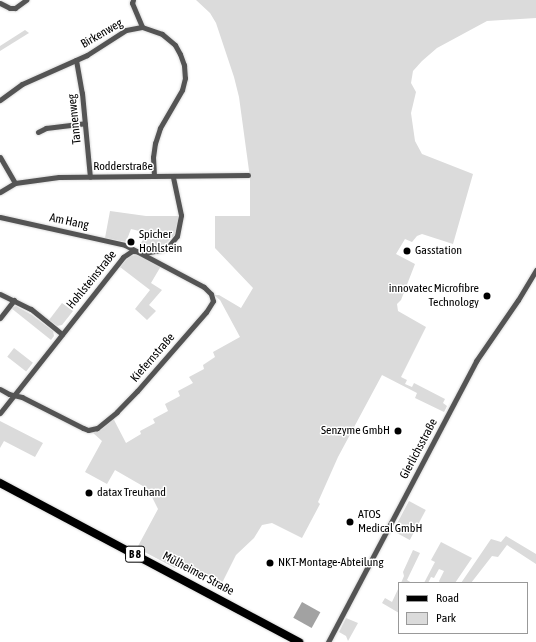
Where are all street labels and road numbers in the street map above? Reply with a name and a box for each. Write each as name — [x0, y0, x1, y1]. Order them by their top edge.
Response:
street label: Birkenweg — [79, 16, 125, 52]
street label: Tannenweg — [65, 93, 85, 145]
street label: Rodderstraße — [93, 160, 153, 174]
street label: Am Hang — [48, 211, 90, 233]
street label: Hohlsteinstraße — [64, 248, 120, 312]
street label: Kiefernstraße — [128, 331, 178, 385]
street label: Gierlichsstraße — [397, 416, 441, 482]
road number: B 8 — [125, 545, 145, 563]
street label: Mülheimer Straße — [160, 549, 236, 599]

